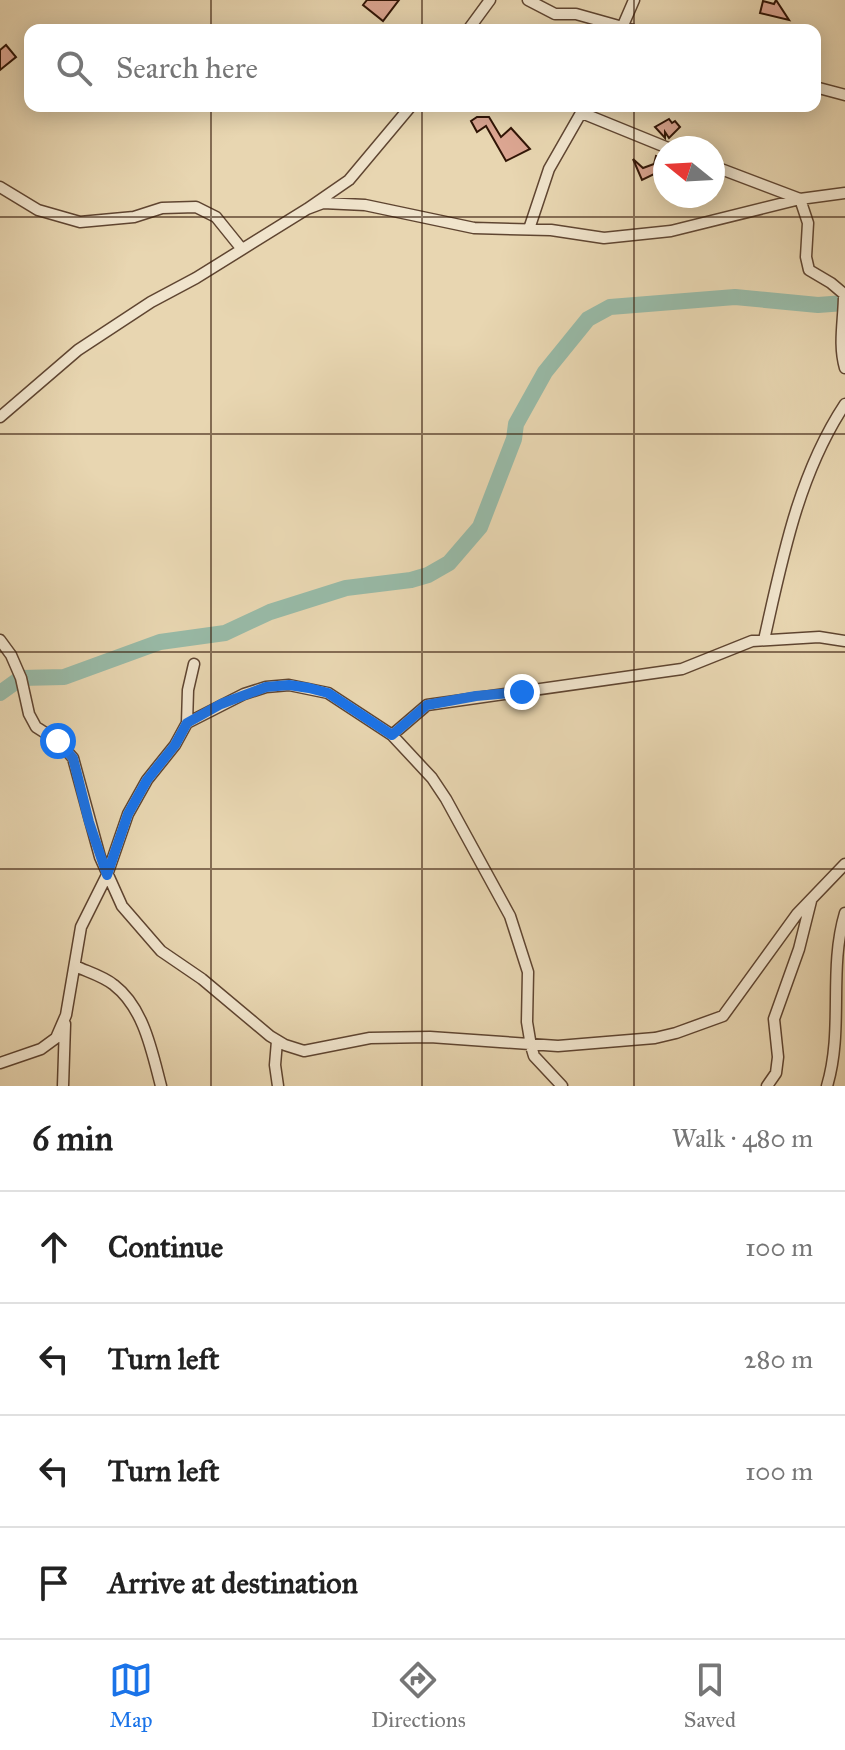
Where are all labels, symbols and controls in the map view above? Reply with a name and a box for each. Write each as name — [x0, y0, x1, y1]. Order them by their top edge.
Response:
search box — [24, 24, 821, 112]
icon: search — [52, 46, 96, 90]
text: Search here — [116, 50, 258, 86]
north arrow — [653, 136, 725, 208]
route end — [504, 674, 540, 710]
route start — [40, 723, 76, 759]
text: 6 min — [32, 1118, 113, 1159]
text: Walk · 480 m — [672, 1122, 813, 1154]
icon: ahead — [32, 1225, 76, 1269]
text: Continue — [108, 1229, 223, 1265]
text: 100 m — [745, 1231, 813, 1263]
icon: left — [32, 1337, 76, 1381]
text: Turn left — [108, 1341, 219, 1377]
text: 280 m — [744, 1343, 813, 1375]
icon: left — [32, 1449, 76, 1493]
text: Turn left — [108, 1453, 219, 1489]
text: 100 m — [745, 1455, 813, 1487]
icon: arrive — [32, 1561, 76, 1605]
text: Arrive at destination — [108, 1565, 358, 1601]
tab: Map — [109, 1658, 153, 1733]
tab: Directions — [371, 1658, 466, 1733]
tab: Saved — [684, 1658, 736, 1733]

